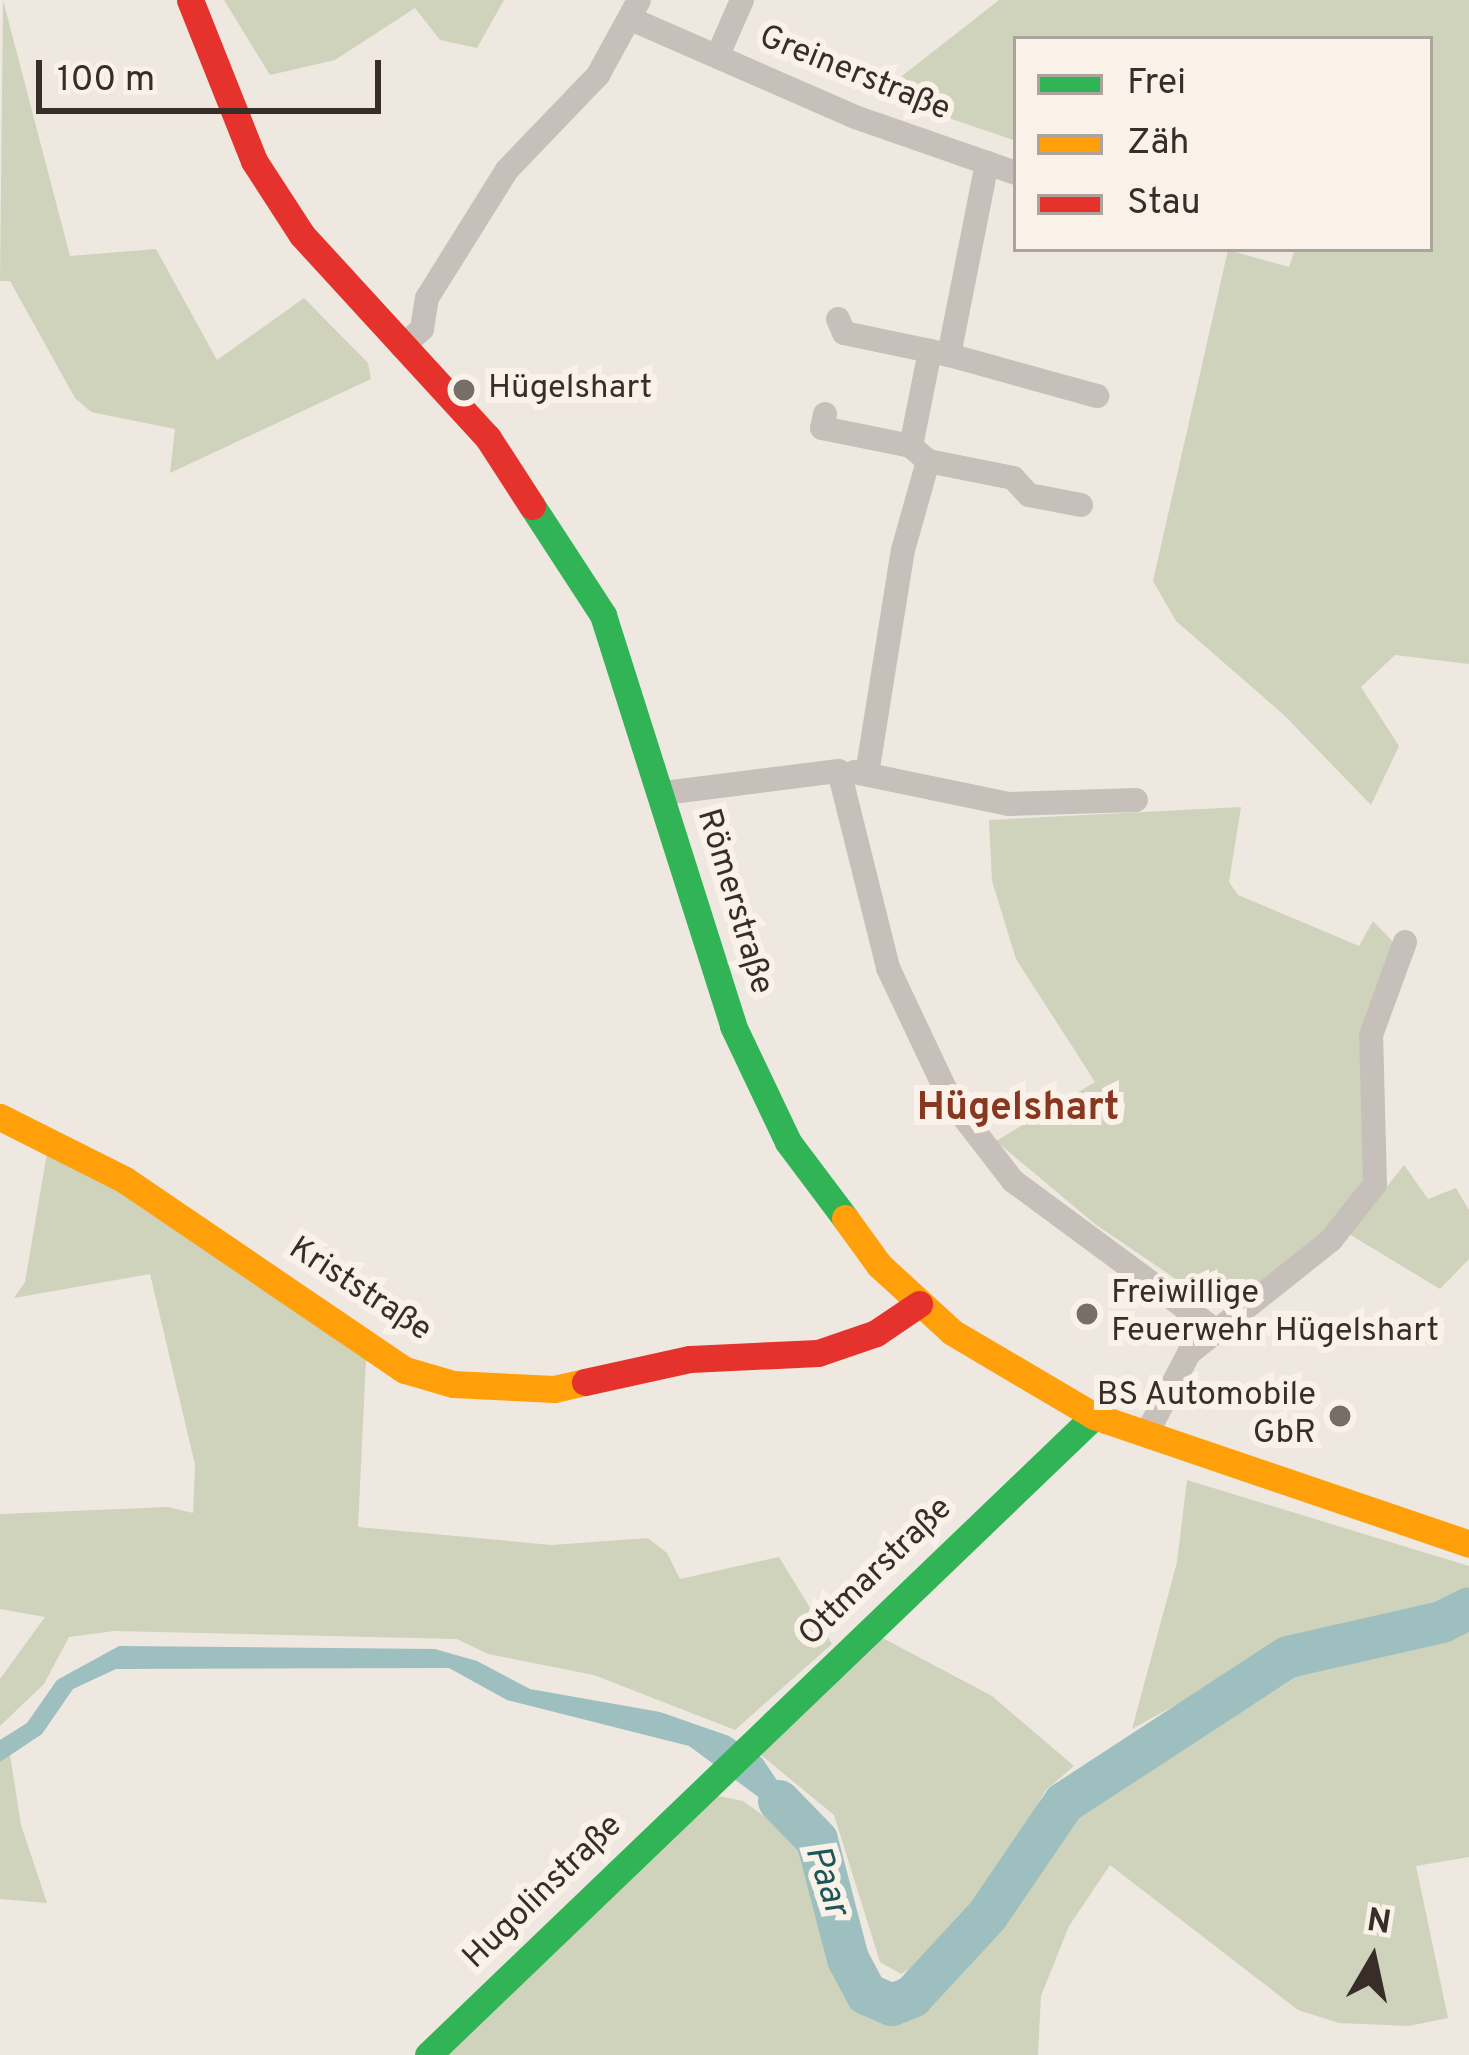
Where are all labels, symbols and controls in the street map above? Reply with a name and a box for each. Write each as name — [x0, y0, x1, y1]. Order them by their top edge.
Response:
street label: Greinerstraße — [753, 19, 955, 131]
scale bar — [42, 36, 387, 110]
legend — [1013, 36, 1433, 252]
text: 100 m — [57, 58, 155, 104]
text: Frei — [1127, 61, 1186, 107]
text: Zäh — [1127, 121, 1190, 167]
text: Stau — [1127, 181, 1201, 227]
place label: Hügelshart — [488, 370, 652, 410]
marker: Hügelshart — [451, 377, 477, 403]
street label: Römerstraße — [686, 805, 780, 999]
district label: Hügelshart — [917, 1087, 1119, 1133]
street label: Kriststraße — [280, 1230, 438, 1352]
place label: Freiwillige Feuerwehr Hügelshart — [1111, 1275, 1439, 1353]
marker: Freiwillige Feuerwehr Hügelshart — [1074, 1301, 1100, 1327]
place label: BS Automobile GbR — [1095, 1377, 1316, 1455]
marker: BS Automobile GbR — [1327, 1403, 1353, 1429]
street label: Ottmarstraße — [792, 1490, 962, 1656]
street label: Hugolinstraße — [456, 1807, 632, 1979]
water label: Paar — [793, 1840, 857, 1922]
north arrow — [1313, 1899, 1433, 2019]
text: N — [1364, 1901, 1394, 1946]

